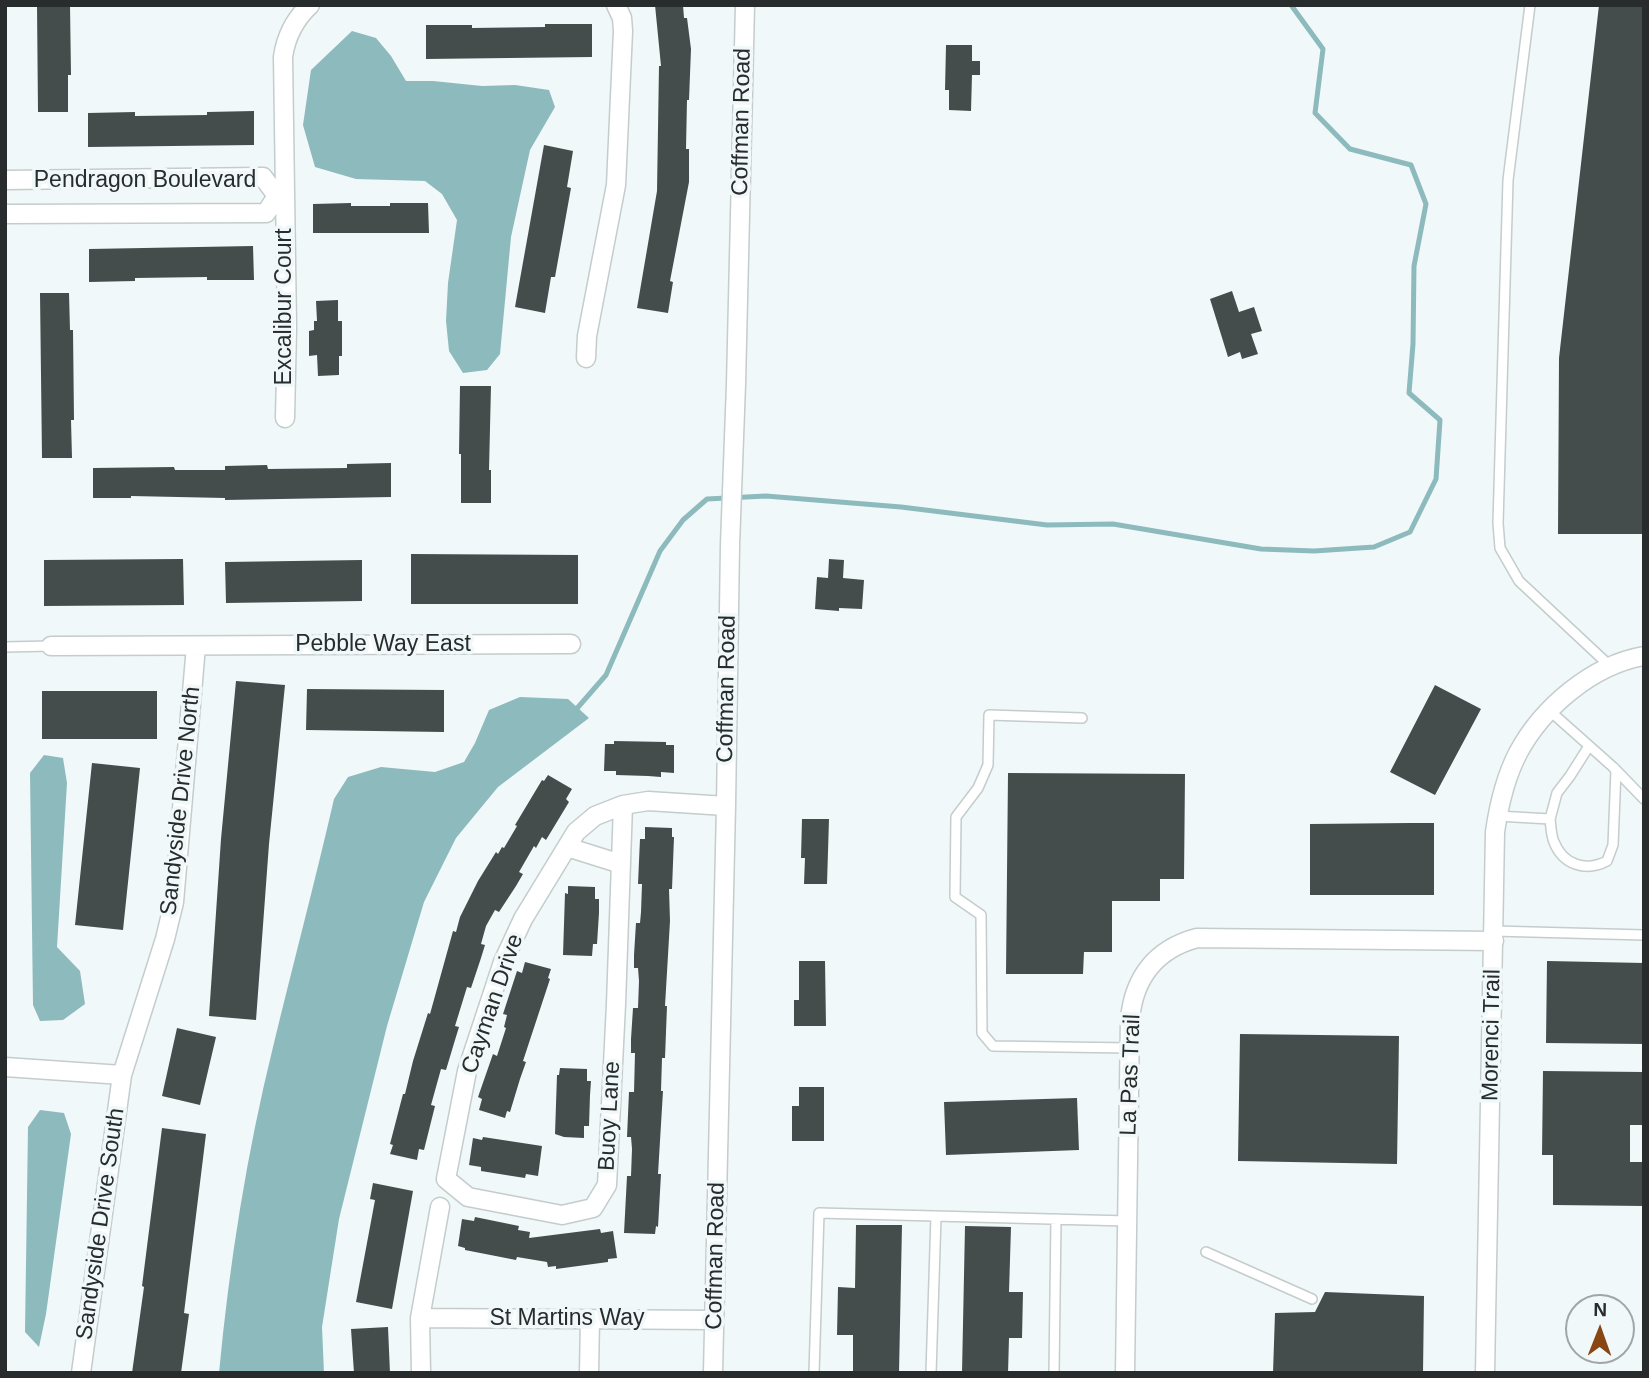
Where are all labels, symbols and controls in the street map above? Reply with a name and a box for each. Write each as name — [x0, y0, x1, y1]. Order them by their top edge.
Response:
street label: Coffman Road — [727, 48, 757, 196]
street label: Pendragon Boulevard — [34, 167, 256, 195]
street label: Excalibur Court — [271, 228, 299, 386]
street label: Coffman Road — [712, 615, 742, 763]
street label: Pebble Way East — [295, 631, 471, 659]
street label: Sandyside Drive North — [155, 685, 207, 917]
street label: Cayman Drive — [456, 931, 530, 1077]
street label: Morenci Trail — [1477, 969, 1507, 1101]
street label: La Pas Trail — [1115, 1014, 1147, 1136]
street label: Buoy Lane — [593, 1060, 627, 1172]
street label: Sandyside Drive South — [71, 1106, 131, 1342]
street label: Coffman Road — [701, 1182, 731, 1330]
north arrow — [1565, 1294, 1635, 1364]
text: N — [1593, 1299, 1607, 1320]
street label: St Martins Way — [489, 1305, 645, 1333]

